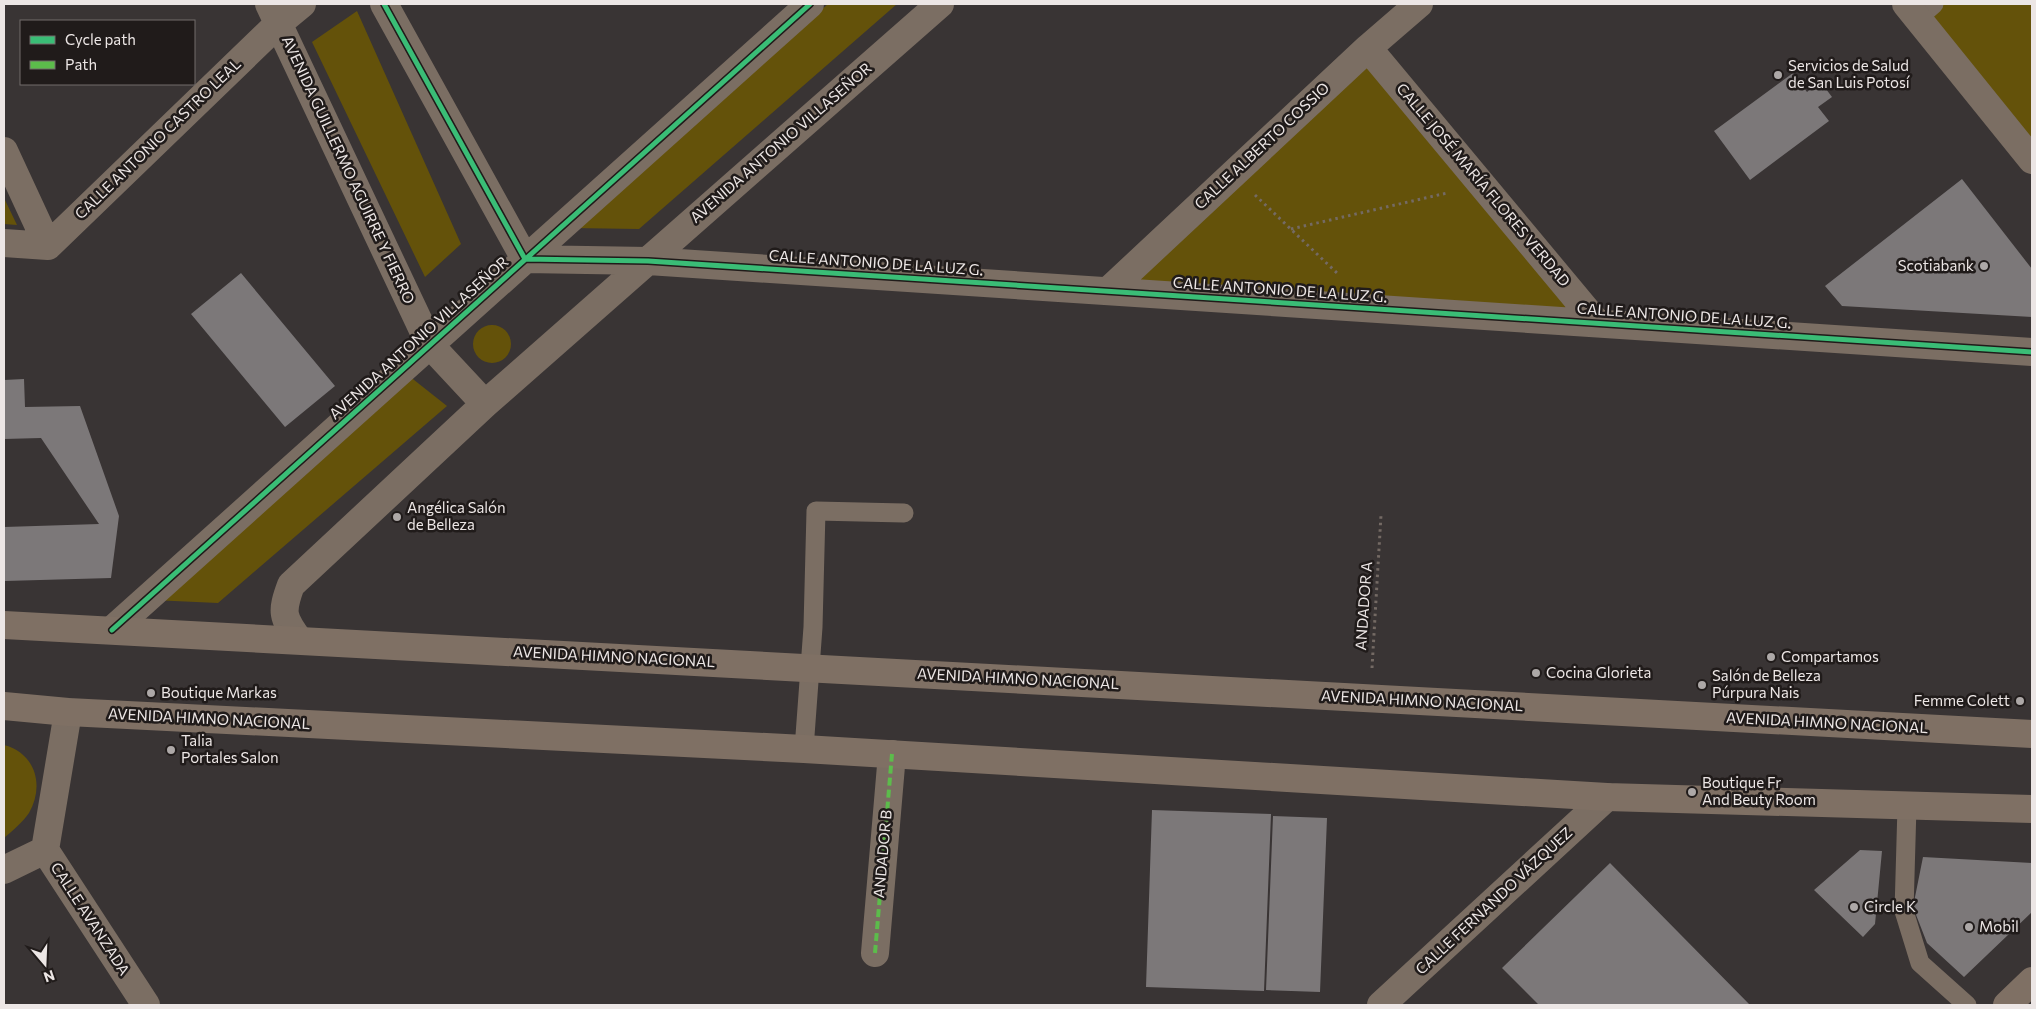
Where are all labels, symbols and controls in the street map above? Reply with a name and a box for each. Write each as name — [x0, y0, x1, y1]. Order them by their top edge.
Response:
legend — [20, 20, 195, 85]
text: Cycle path — [65, 30, 136, 48]
street label: AVENIDA GUILLERMO AGUIRRE Y FIERRO — [279, 33, 419, 306]
street label: CALLE ANTONIO CASTRO LEAL — [71, 54, 244, 222]
text: Path — [65, 55, 97, 73]
place label: Servicios de Salud de San Luis Potosí — [1788, 56, 1911, 91]
street label: AVENIDA ANTONIO VILLASEÑOR — [686, 58, 875, 226]
marker: Servicios de Salud de San Luis Potosí — [1772, 69, 1784, 81]
street label: CALLE ALBERTO COSSIO — [1190, 78, 1332, 212]
street label: CALLE JOSÉ MARÍA FLORES VERDAD — [1393, 78, 1575, 290]
street label: CALLE ANTONIO DE LA LUZ G. — [768, 246, 984, 278]
street label: AVENIDA ANTONIO VILLASEÑOR — [325, 252, 512, 423]
place label: Scotiabank — [1898, 256, 1974, 274]
marker: Scotiabank — [1978, 260, 1990, 272]
street label: CALLE ANTONIO DE LA LUZ G. — [1172, 273, 1388, 305]
street label: CALLE ANTONIO DE LA LUZ G. — [1576, 299, 1792, 331]
place label: Angélica Salón de Belleza — [407, 498, 506, 533]
marker: Angélica Salón de Belleza — [391, 511, 403, 523]
street label: ANDADOR A — [1351, 561, 1375, 651]
street label: AVENIDA HIMNO NACIONAL — [513, 642, 716, 670]
place label: Compartamos — [1781, 647, 1879, 665]
marker: Compartamos — [1765, 651, 1777, 663]
place label: Cocina Glorieta — [1546, 663, 1651, 681]
street label: AVENIDA HIMNO NACIONAL — [917, 664, 1120, 692]
place label: Salón de Belleza Púrpura Nais — [1712, 666, 1821, 701]
marker: Cocina Glorieta — [1530, 667, 1542, 679]
marker: Salón de Belleza Púrpura Nais — [1696, 679, 1708, 691]
place label: Boutique Markas — [161, 683, 277, 701]
street label: AVENIDA HIMNO NACIONAL — [1321, 686, 1524, 714]
marker: Boutique Markas — [145, 687, 157, 699]
place label: Femme Colett — [1914, 691, 2010, 709]
marker: Femme Colett — [2014, 695, 2026, 707]
street label: AVENIDA HIMNO NACIONAL — [108, 704, 311, 732]
street label: AVENIDA HIMNO NACIONAL — [1726, 708, 1929, 736]
place label: Talia Portales Salon — [181, 731, 279, 766]
marker: Talia Portales Salon — [165, 744, 177, 756]
place label: Boutique Fr And Beuty Room — [1702, 773, 1816, 808]
marker: Boutique Fr And Beuty Room — [1686, 786, 1698, 798]
street label: ANDADOR B — [869, 809, 895, 899]
street label: CALLE FERNANDO VÁZQUEZ — [1410, 822, 1575, 978]
street label: CALLE AVANZADA — [47, 859, 133, 979]
place label: Circle K — [1864, 897, 1916, 915]
marker: Circle K — [1848, 901, 1860, 913]
place label: Mobil — [1979, 917, 2019, 935]
marker: Mobil — [1963, 921, 1975, 933]
north arrow — [20, 939, 70, 989]

